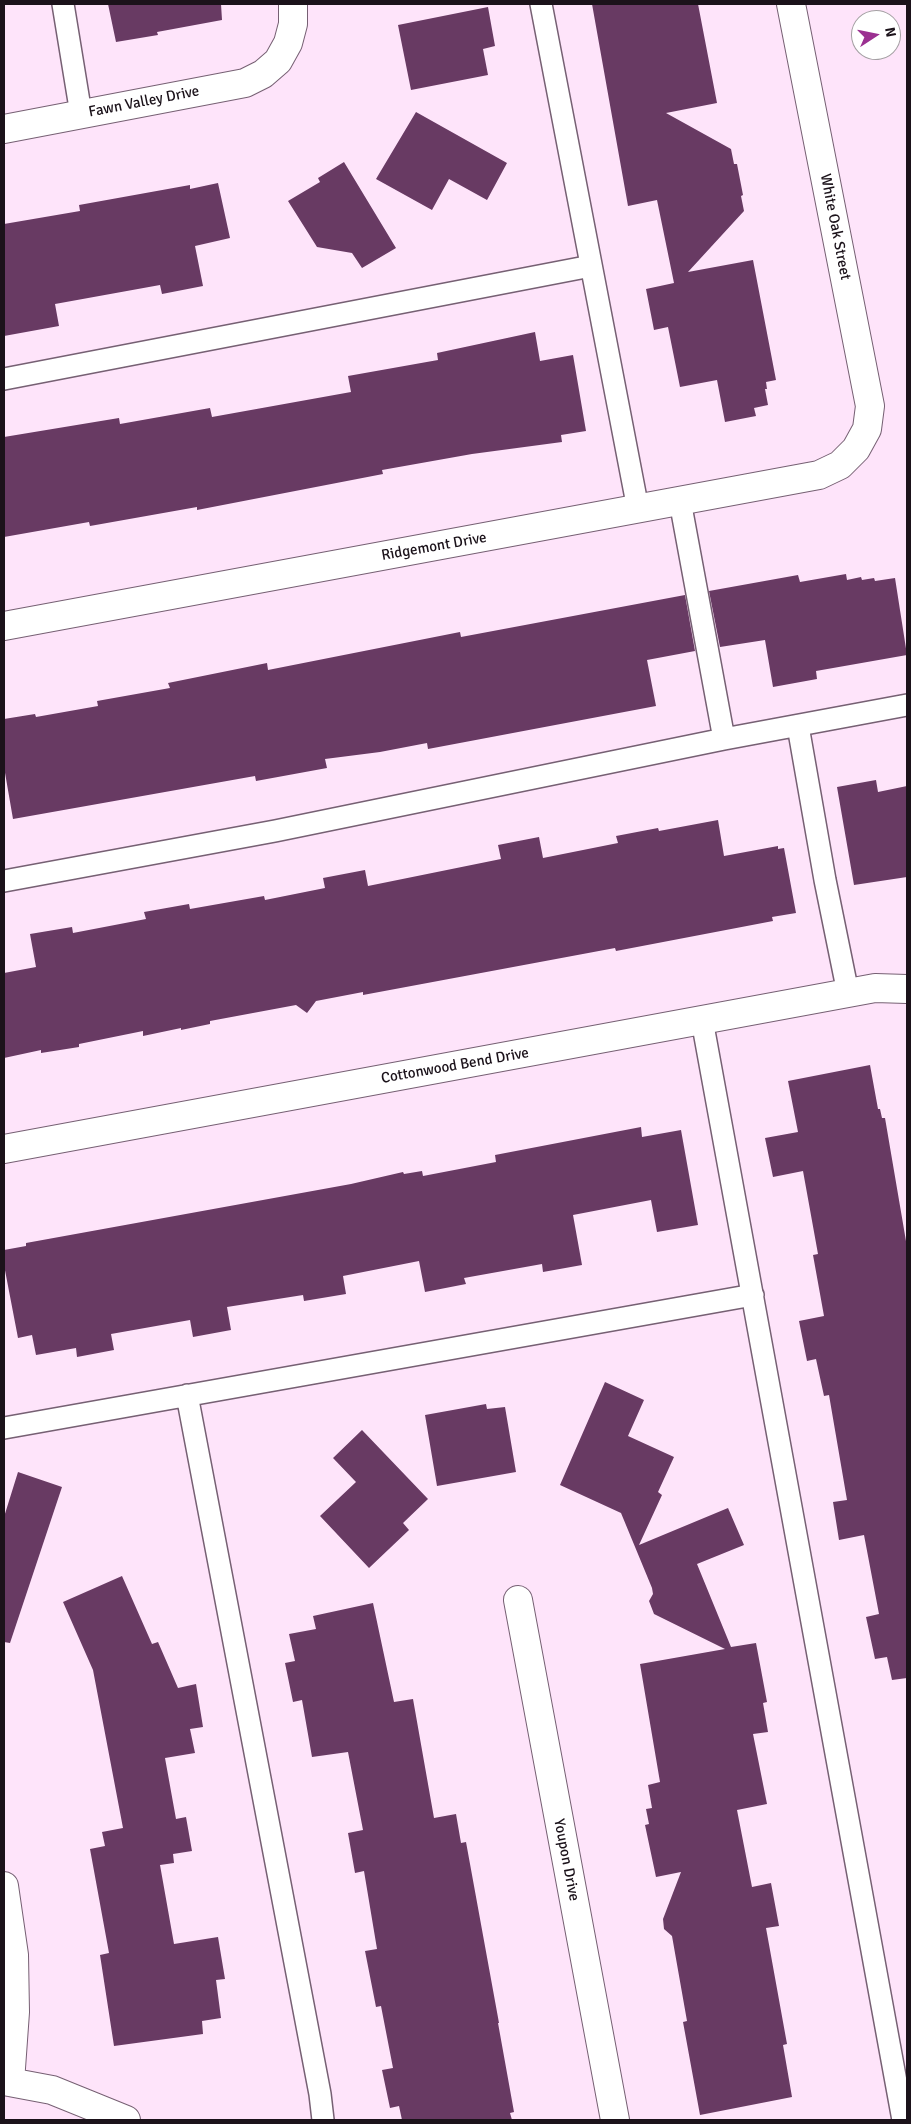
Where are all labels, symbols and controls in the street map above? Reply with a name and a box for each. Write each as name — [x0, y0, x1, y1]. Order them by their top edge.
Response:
north arrow — [851, 10, 901, 60]
text: N — [881, 26, 900, 39]
street label: Fawn Valley Drive — [87, 82, 201, 122]
street label: White Oak Street — [816, 172, 854, 282]
street label: Ridgemont Drive — [380, 529, 488, 565]
street label: Cottonwood Bend Drive — [380, 1044, 530, 1088]
street label: Youpon Drive — [549, 1817, 583, 1903]

